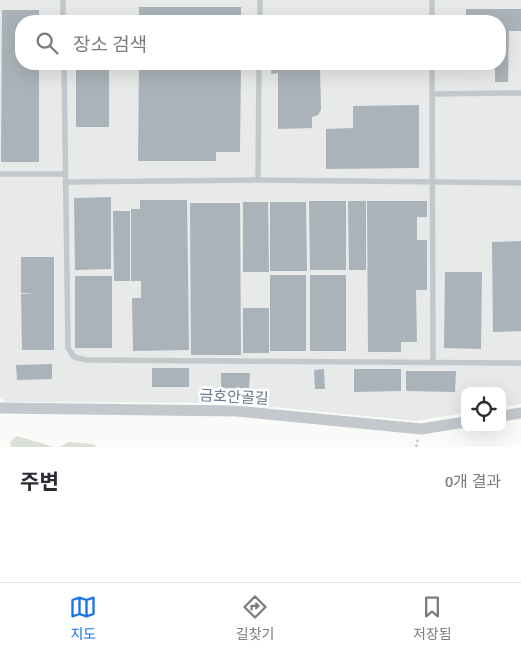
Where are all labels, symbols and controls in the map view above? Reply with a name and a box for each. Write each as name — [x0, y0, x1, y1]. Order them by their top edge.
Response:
search box — [15, 15, 506, 70]
icon: search — [33, 29, 61, 57]
text: 장소 검색 — [73, 33, 147, 57]
street label: 금호안골길 — [199, 386, 269, 408]
map controls — [461, 387, 506, 432]
button: locate — [461, 387, 506, 432]
text: 주변 — [20, 469, 59, 495]
text: 0개 결과 — [445, 472, 501, 492]
tab: 지도 — [69, 593, 97, 643]
tab: 길찾기 — [236, 593, 274, 643]
tab: 저장됨 — [413, 593, 452, 643]

